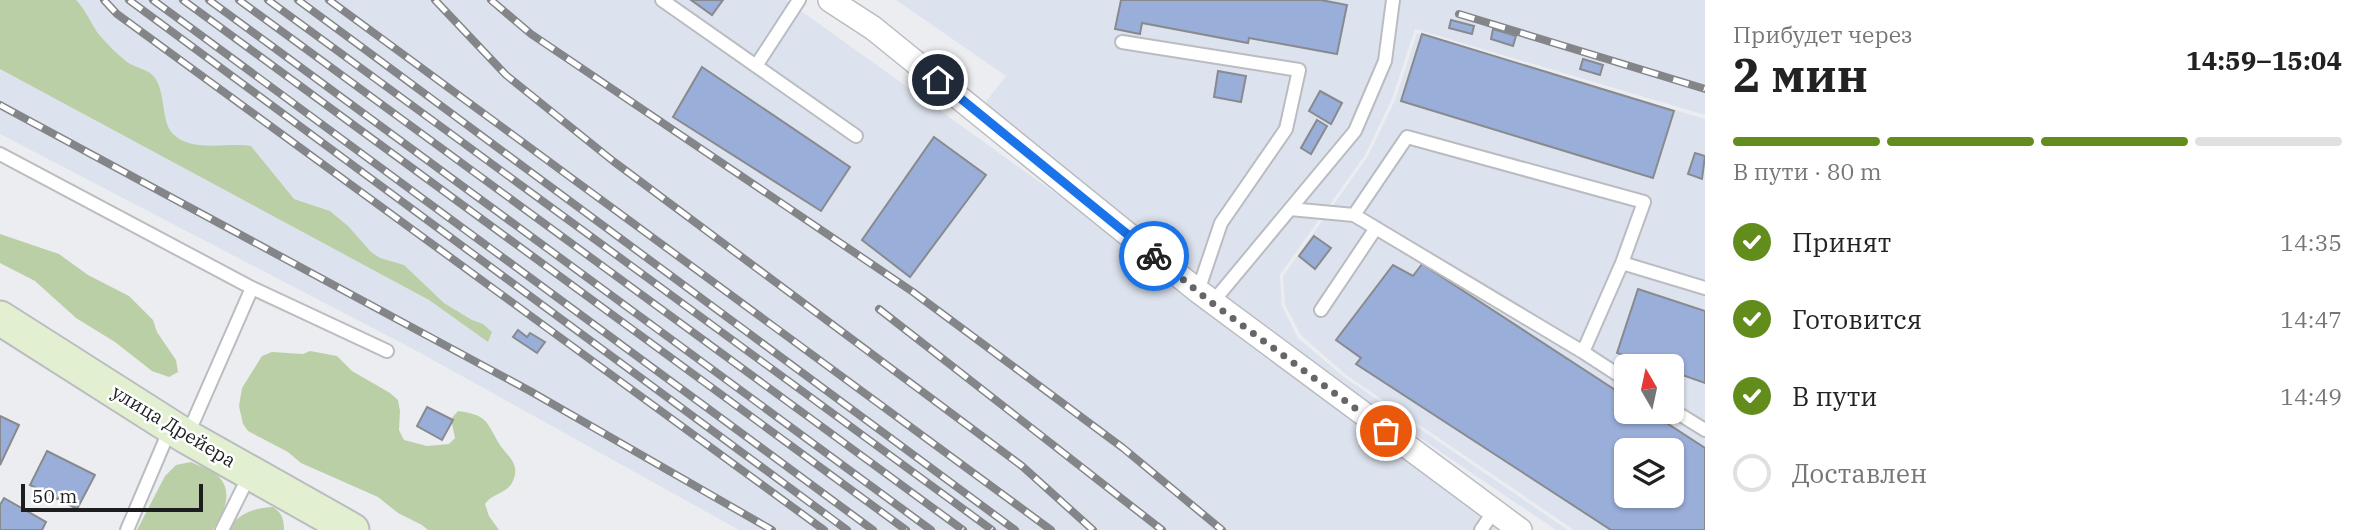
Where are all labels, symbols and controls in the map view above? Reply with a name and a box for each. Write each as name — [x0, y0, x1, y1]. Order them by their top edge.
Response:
text: Прибудет через — [1733, 19, 1913, 49]
text: 14:59–15:04 — [2186, 43, 2342, 77]
text: 2 мин — [1733, 45, 1868, 105]
pin — [908, 50, 968, 110]
icon: home — [919, 61, 957, 99]
text: В пути · 80 m — [1733, 156, 1882, 186]
courier — [1119, 221, 1189, 291]
icon: check — [1733, 223, 1771, 261]
text: Принят — [1792, 225, 1891, 259]
text: 14:35 — [2280, 227, 2342, 257]
icon: bike — [1135, 237, 1173, 275]
icon: check — [1733, 300, 1771, 338]
text: Готовится — [1792, 302, 1922, 336]
text: 14:47 — [2280, 304, 2342, 334]
north arrow — [1614, 354, 1684, 424]
map controls — [1614, 354, 1684, 508]
icon: check — [1733, 377, 1771, 415]
text: В пути — [1792, 379, 1877, 413]
street label: улица Дрейера — [108, 380, 240, 472]
text: 14:49 — [2280, 381, 2342, 411]
pin — [1356, 401, 1416, 461]
icon: bag — [1367, 412, 1405, 450]
button: layers — [1614, 438, 1684, 508]
text: Доставлен — [1792, 456, 1927, 490]
scale bar — [21, 481, 203, 513]
text: 50 m — [32, 484, 77, 508]

